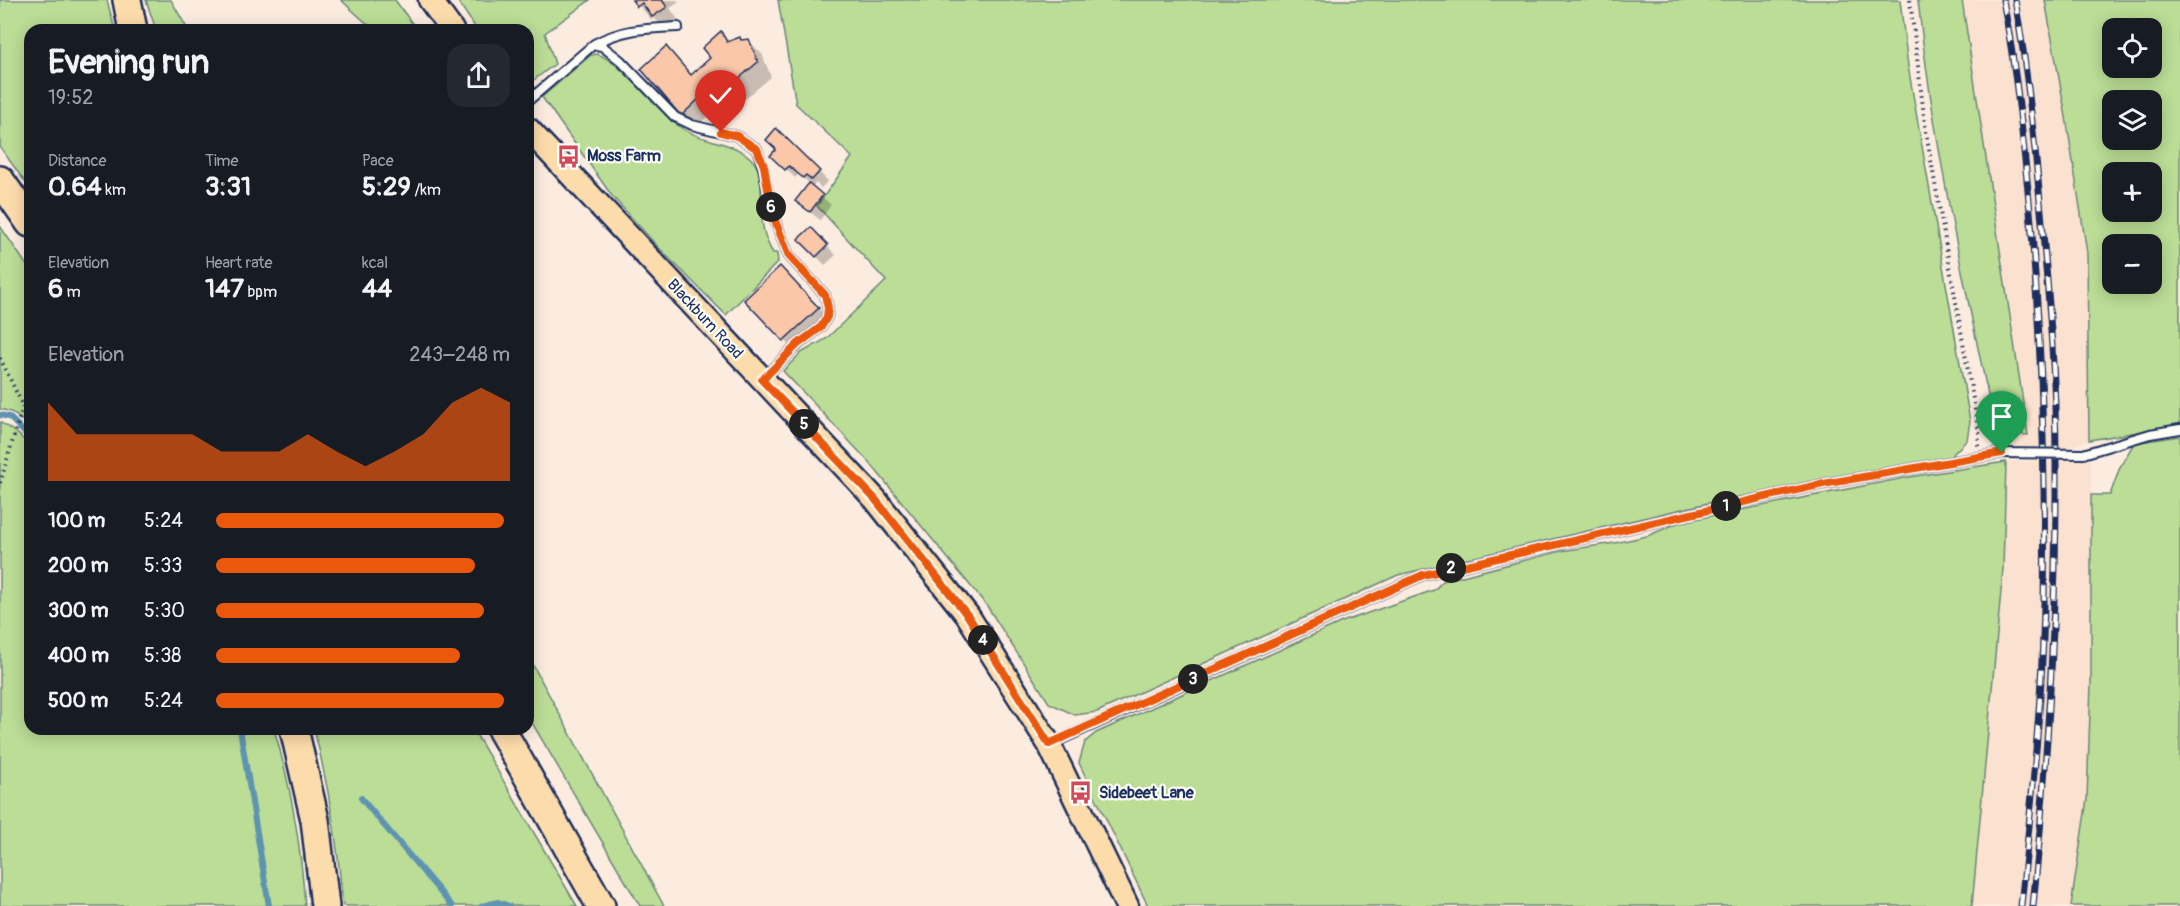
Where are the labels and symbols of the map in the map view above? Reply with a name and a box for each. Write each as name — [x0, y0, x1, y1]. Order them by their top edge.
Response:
pin — [695, 70, 746, 132]
bus stop icon: Moss Farm — [556, 143, 582, 169]
place label: Moss Farm — [587, 146, 661, 166]
pin: 6 — [756, 192, 786, 222]
street label: Blackburn Road — [663, 275, 747, 363]
pin — [1976, 391, 2027, 453]
pin: 5 — [789, 409, 819, 439]
pin: 1 — [1711, 491, 1741, 521]
pin: 2 — [1436, 553, 1466, 583]
pin: 4 — [968, 625, 998, 655]
pin: 3 — [1178, 664, 1208, 694]
bus stop icon: Sidebeet Lane — [1068, 780, 1094, 806]
place label: Sidebeet Lane — [1099, 783, 1195, 803]

